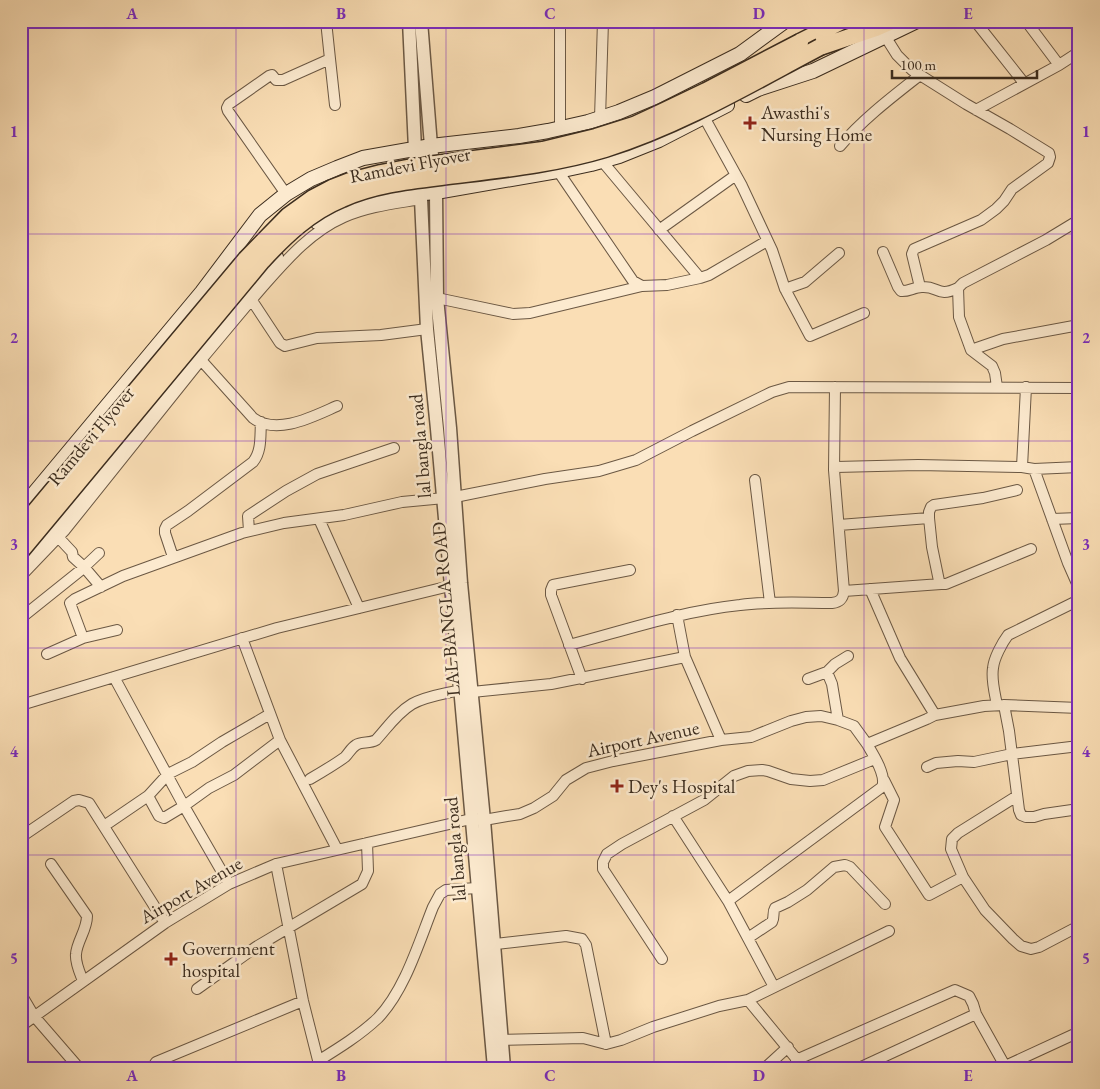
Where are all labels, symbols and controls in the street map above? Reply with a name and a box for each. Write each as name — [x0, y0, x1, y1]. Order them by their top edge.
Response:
text: A — [125, 3, 138, 24]
text: B — [336, 3, 346, 24]
text: C — [544, 3, 556, 24]
text: D — [753, 3, 765, 24]
text: E — [963, 3, 973, 24]
scale bar — [892, 48, 1038, 80]
text: 100 m — [900, 55, 937, 74]
place label: Awasthi's Nursing Home — [760, 100, 872, 147]
marker: Awasthi's Nursing Home — [743, 116, 757, 130]
text: 1 — [10, 121, 18, 142]
text: 1 — [1082, 121, 1090, 142]
street label: Ramdevi Flyover — [347, 141, 473, 189]
text: 2 — [10, 327, 19, 348]
text: 2 — [1082, 327, 1091, 348]
street label: Ramdevi Flyover — [42, 381, 140, 491]
street label: lal bangla road — [403, 393, 437, 499]
street label: LAL BANGLA ROAD — [426, 521, 466, 697]
text: 3 — [10, 534, 18, 555]
text: 3 — [1082, 534, 1090, 555]
street label: Airport Avenue — [584, 715, 701, 763]
text: 4 — [10, 741, 19, 762]
text: 4 — [1082, 741, 1091, 762]
place label: Dey's Hospital — [628, 774, 736, 799]
marker: Dey's Hospital — [610, 779, 624, 793]
street label: lal bangla road — [438, 796, 472, 902]
street label: Airport Avenue — [134, 851, 247, 930]
place label: Government hospital — [182, 936, 275, 983]
text: 5 — [10, 948, 18, 969]
text: 5 — [1082, 948, 1090, 969]
marker: Government hospital — [164, 952, 178, 966]
text: A — [125, 1065, 138, 1086]
text: B — [336, 1065, 346, 1086]
text: C — [544, 1065, 556, 1086]
text: D — [753, 1065, 765, 1086]
text: E — [963, 1065, 973, 1086]

